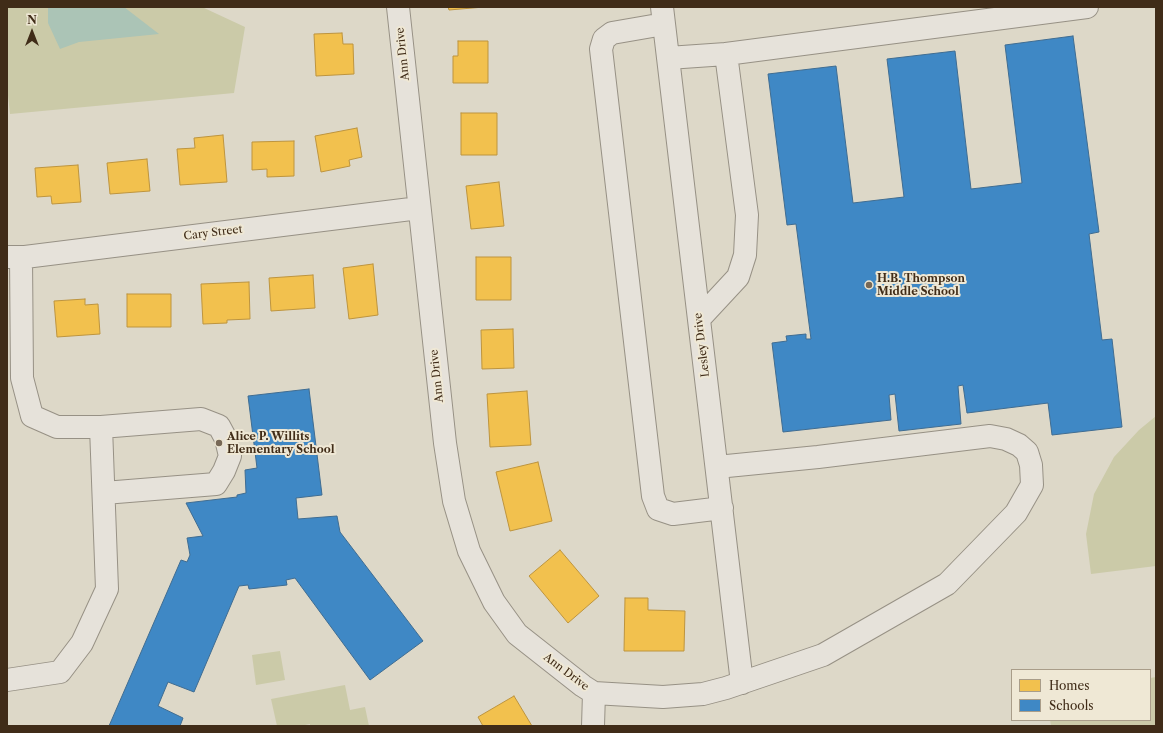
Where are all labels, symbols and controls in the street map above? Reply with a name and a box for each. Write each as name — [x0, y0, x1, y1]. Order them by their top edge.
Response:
north arrow — [12, 12, 52, 52]
text: N — [27, 13, 37, 27]
street label: Ann Drive — [394, 27, 412, 81]
street label: Cary Street — [183, 223, 243, 243]
place label: H.B. Thompson Middle School — [877, 272, 965, 298]
marker: H.B. Thompson Middle School — [864, 280, 874, 290]
street label: Lesley Drive — [691, 312, 713, 378]
street label: Ann Drive — [428, 349, 446, 403]
place label: Alice P. Willits Elementary School — [227, 430, 335, 456]
marker: Alice P. Willits Elementary School — [214, 438, 224, 448]
street label: Ann Drive — [541, 651, 591, 693]
legend — [1011, 669, 1151, 721]
text: Homes — [1049, 678, 1089, 693]
text: Schools — [1049, 698, 1094, 713]

